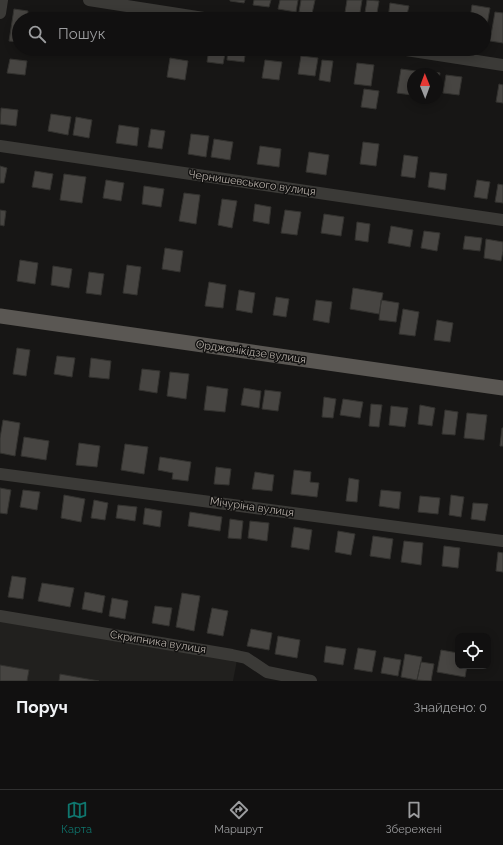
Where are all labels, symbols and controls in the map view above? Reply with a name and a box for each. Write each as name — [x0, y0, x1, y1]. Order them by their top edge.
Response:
search box — [12, 12, 491, 56]
icon: search — [26, 23, 48, 45]
text: Пошук — [58, 25, 106, 43]
north arrow — [407, 68, 443, 104]
street label: Чернишевського вулиця — [188, 168, 316, 198]
street label: Орджонікідзе вулиця — [195, 338, 307, 366]
street label: Мічуріна вулиця — [209, 495, 295, 519]
street label: Скрипника вулиця — [109, 628, 207, 656]
map controls — [455, 633, 491, 669]
button: locate — [455, 633, 491, 669]
text: Поруч — [16, 697, 68, 717]
text: Знайдено: 0 — [413, 700, 487, 715]
tab: Карта — [61, 799, 92, 836]
tab: Маршрут — [214, 799, 263, 836]
tab: Збережені — [386, 799, 442, 836]

